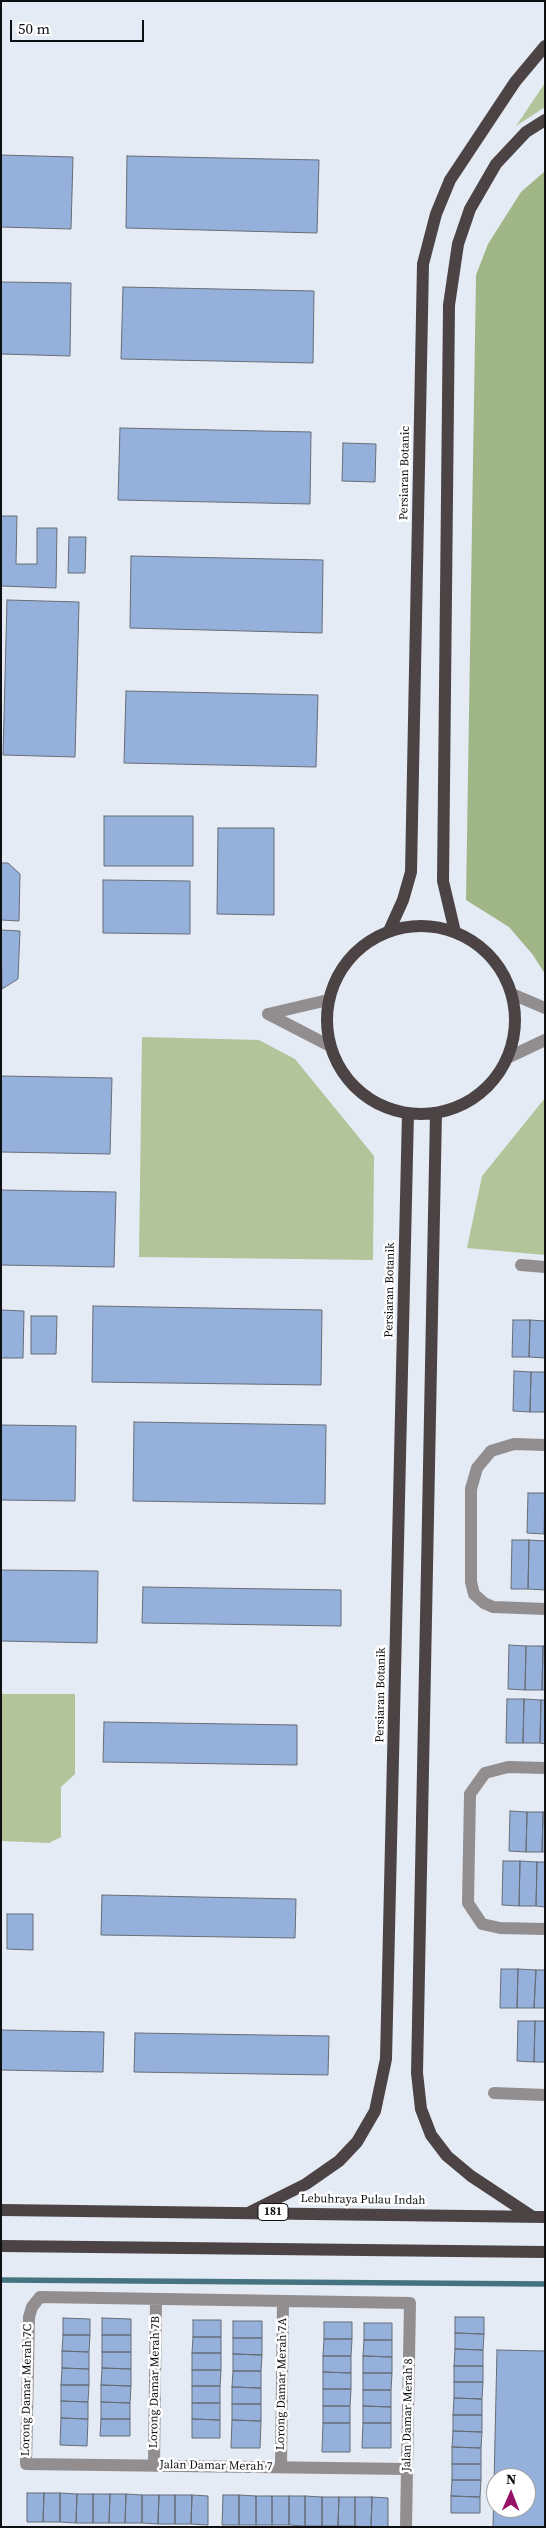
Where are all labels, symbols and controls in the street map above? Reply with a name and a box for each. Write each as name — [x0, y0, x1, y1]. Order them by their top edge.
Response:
scale bar — [12, 10, 146, 42]
text: 50 m — [18, 18, 50, 39]
street label: Persiaran Botanic — [397, 426, 413, 520]
street label: Persiaran Botanik — [382, 1242, 398, 1338]
street label: Persiaran Botanik — [373, 1647, 389, 1743]
street label: Lebuhraya Pulau Indah — [300, 2192, 426, 2208]
road number: 181 — [258, 2204, 288, 2220]
street label: Lorong Damar Merah 7B — [147, 2316, 163, 2448]
street label: Lorong Damar Merah 7A — [274, 2318, 290, 2450]
street label: Lorong Damar Merah 7C — [19, 2324, 35, 2456]
street label: Jalan Damar Merah 8 — [400, 2358, 416, 2472]
street label: Jalan Damar Merah 7 — [159, 2458, 273, 2474]
north arrow — [486, 2468, 536, 2518]
text: N — [506, 2469, 517, 2489]

